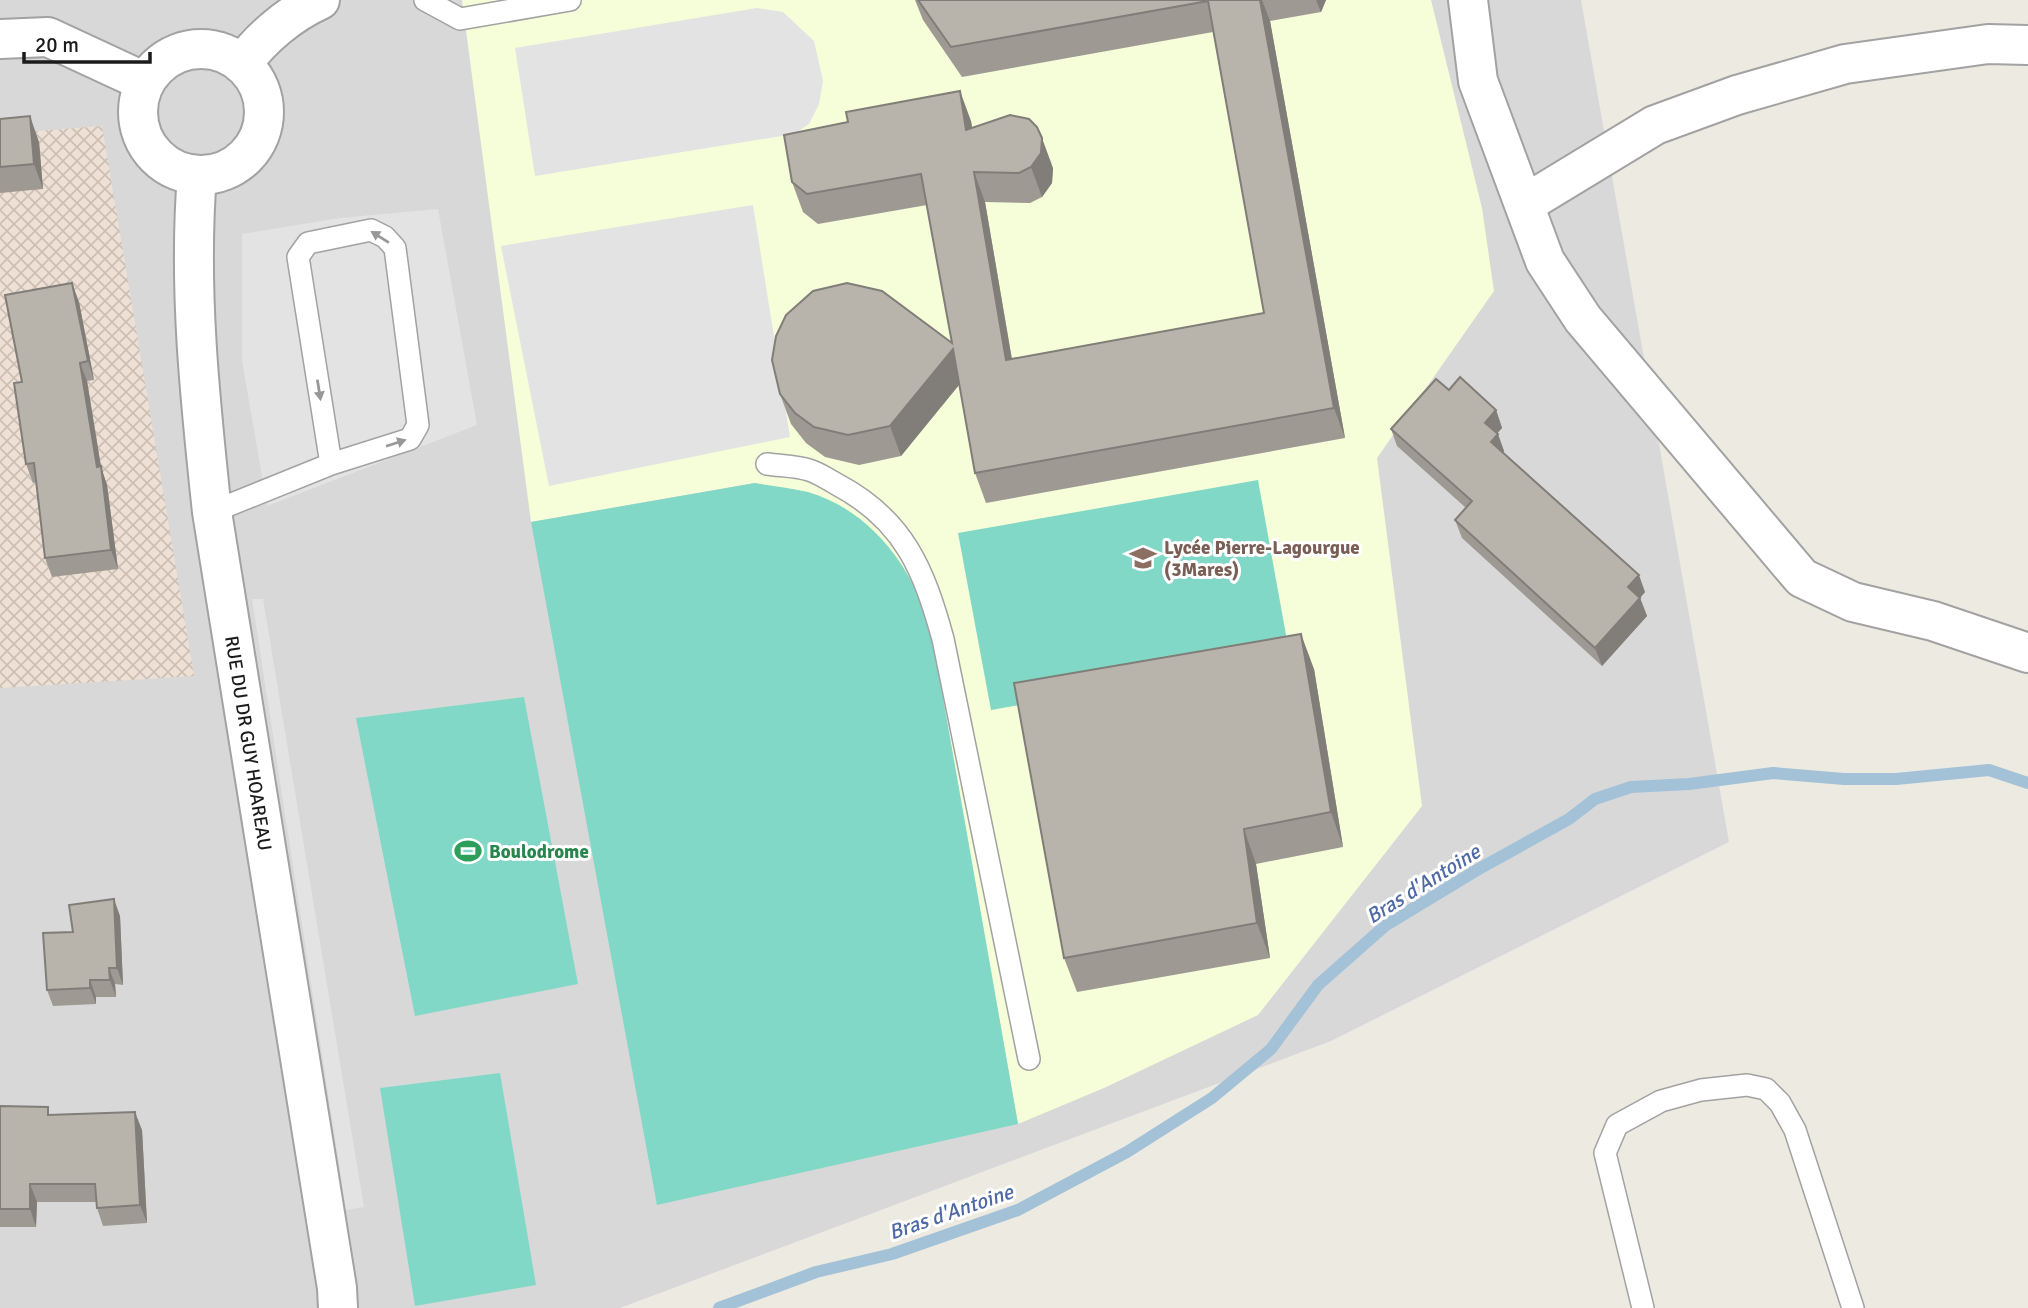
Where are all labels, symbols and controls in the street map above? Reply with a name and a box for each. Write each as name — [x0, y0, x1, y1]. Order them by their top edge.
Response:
scale bar — [24, 21, 150, 65]
text: 20 m — [35, 32, 79, 58]
one-way arrow — [370, 230, 390, 243]
one-way arrow — [314, 379, 325, 401]
one-way arrow — [386, 437, 407, 448]
place label: Lycée Pierre-Lagourgue (3Mares) — [1164, 536, 1360, 582]
school or university icon: Lycée Pierre-Lagourgue (3Mares) — [1128, 543, 1158, 573]
street label: RUE DU DR GUY HOAREAU — [219, 634, 277, 852]
sports icon: Boulodrome — [453, 836, 483, 866]
water label: Bras d'Antoine — [1361, 838, 1486, 929]
place label: Boulodrome — [489, 840, 589, 864]
water label: Bras d'Antoine — [885, 1178, 1018, 1245]

